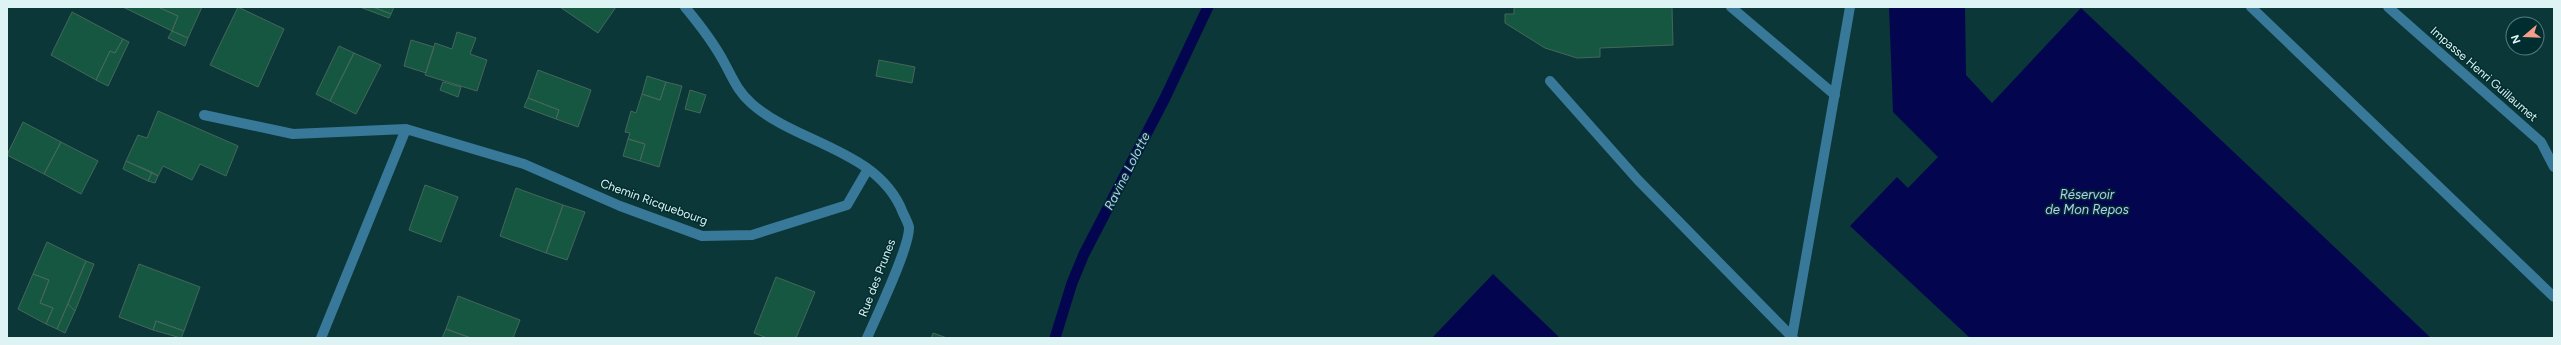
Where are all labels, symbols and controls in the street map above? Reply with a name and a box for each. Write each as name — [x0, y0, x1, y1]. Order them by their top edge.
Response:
north arrow — [2505, 16, 2545, 56]
street label: Impasse Henri Guillaumet — [2428, 24, 2541, 125]
text: N — [2508, 33, 2524, 45]
water label: Ravine Lolotte — [1101, 130, 1153, 212]
street label: Chemin Ricquebourg — [598, 176, 710, 228]
water label: Réservoir de Mon Repos — [2045, 187, 2129, 217]
street label: Rue des Prunes — [856, 237, 898, 319]

